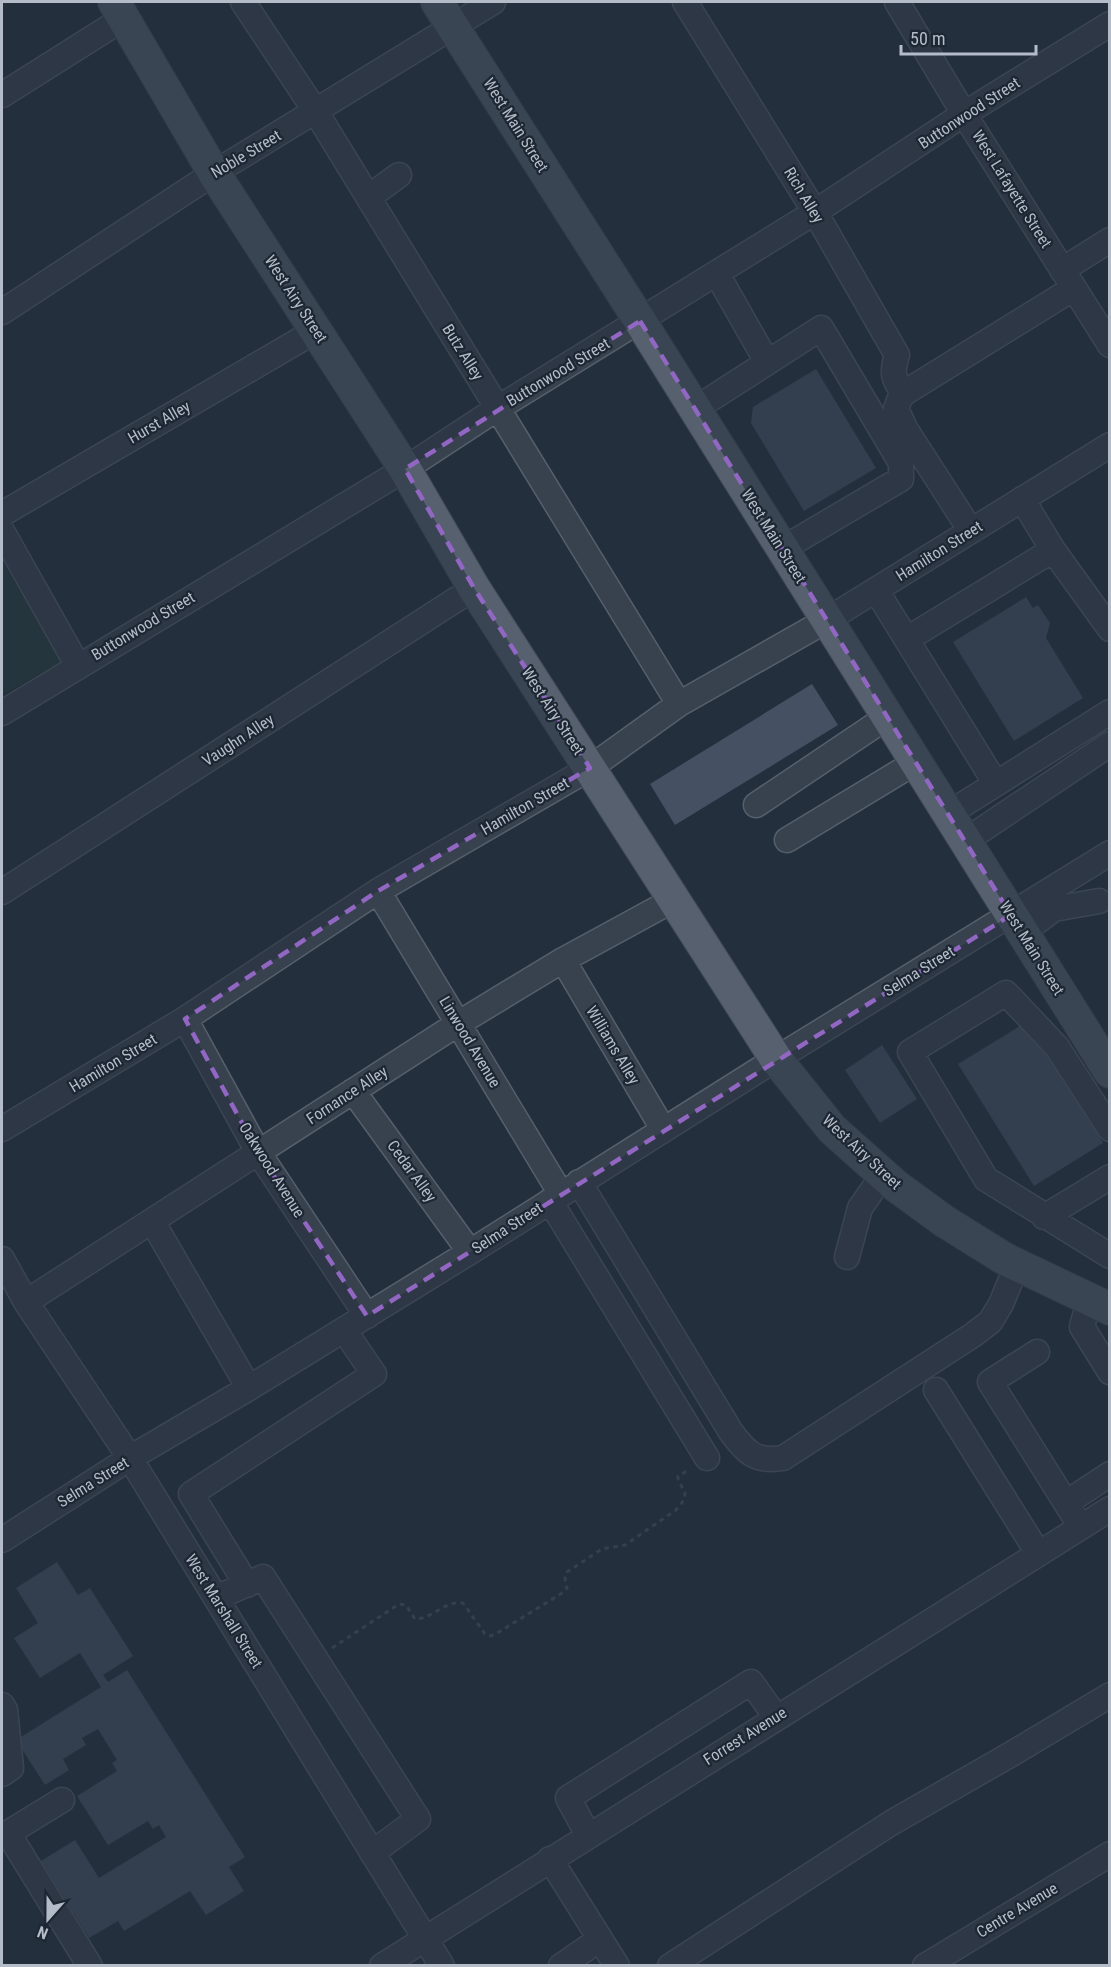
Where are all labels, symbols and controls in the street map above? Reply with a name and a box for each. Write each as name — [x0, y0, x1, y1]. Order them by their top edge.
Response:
scale bar — [901, 18, 1036, 56]
text: 50 m — [910, 28, 945, 49]
street label: Buttonwood Street — [915, 73, 1024, 153]
street label: West Main Street — [479, 74, 553, 176]
street label: Noble Street — [208, 126, 285, 182]
street label: West Lafayette Street — [968, 127, 1056, 252]
street label: Rich Alley — [780, 164, 828, 227]
street label: West Airy Street — [261, 252, 332, 347]
street label: Butz Alley — [438, 320, 488, 384]
street label: Buttonwood Street — [503, 334, 613, 410]
street label: Hurst Alley — [124, 396, 194, 447]
street label: West Main Street — [737, 485, 811, 587]
street label: Hamilton Street — [892, 517, 986, 585]
street label: Buttonwood Street — [88, 588, 198, 664]
street label: West Airy Street — [518, 664, 589, 759]
street label: Vaughn Alley — [199, 710, 278, 770]
street label: Hamilton Street — [478, 773, 573, 839]
street label: West Main Street — [995, 897, 1069, 999]
street label: Selma Street — [880, 942, 958, 1000]
street label: Linwood Avenue — [435, 993, 505, 1091]
street label: Williams Alley — [582, 1002, 644, 1088]
street label: Hamilton Street — [66, 1029, 160, 1097]
street label: Fornance Alley — [303, 1062, 391, 1128]
street label: West Airy Street — [819, 1111, 906, 1194]
street label: Oakwood Avenue — [235, 1119, 309, 1221]
street label: Cedar Alley — [383, 1137, 441, 1206]
street label: Selma Street — [468, 1198, 546, 1258]
street label: Selma Street — [54, 1453, 132, 1511]
street label: West Marshall Street — [181, 1550, 267, 1672]
street label: Forrest Avenue — [700, 1703, 790, 1769]
street label: Centre Avenue — [973, 1878, 1061, 1942]
north arrow — [18, 1889, 78, 1949]
text: N — [35, 1922, 51, 1943]

